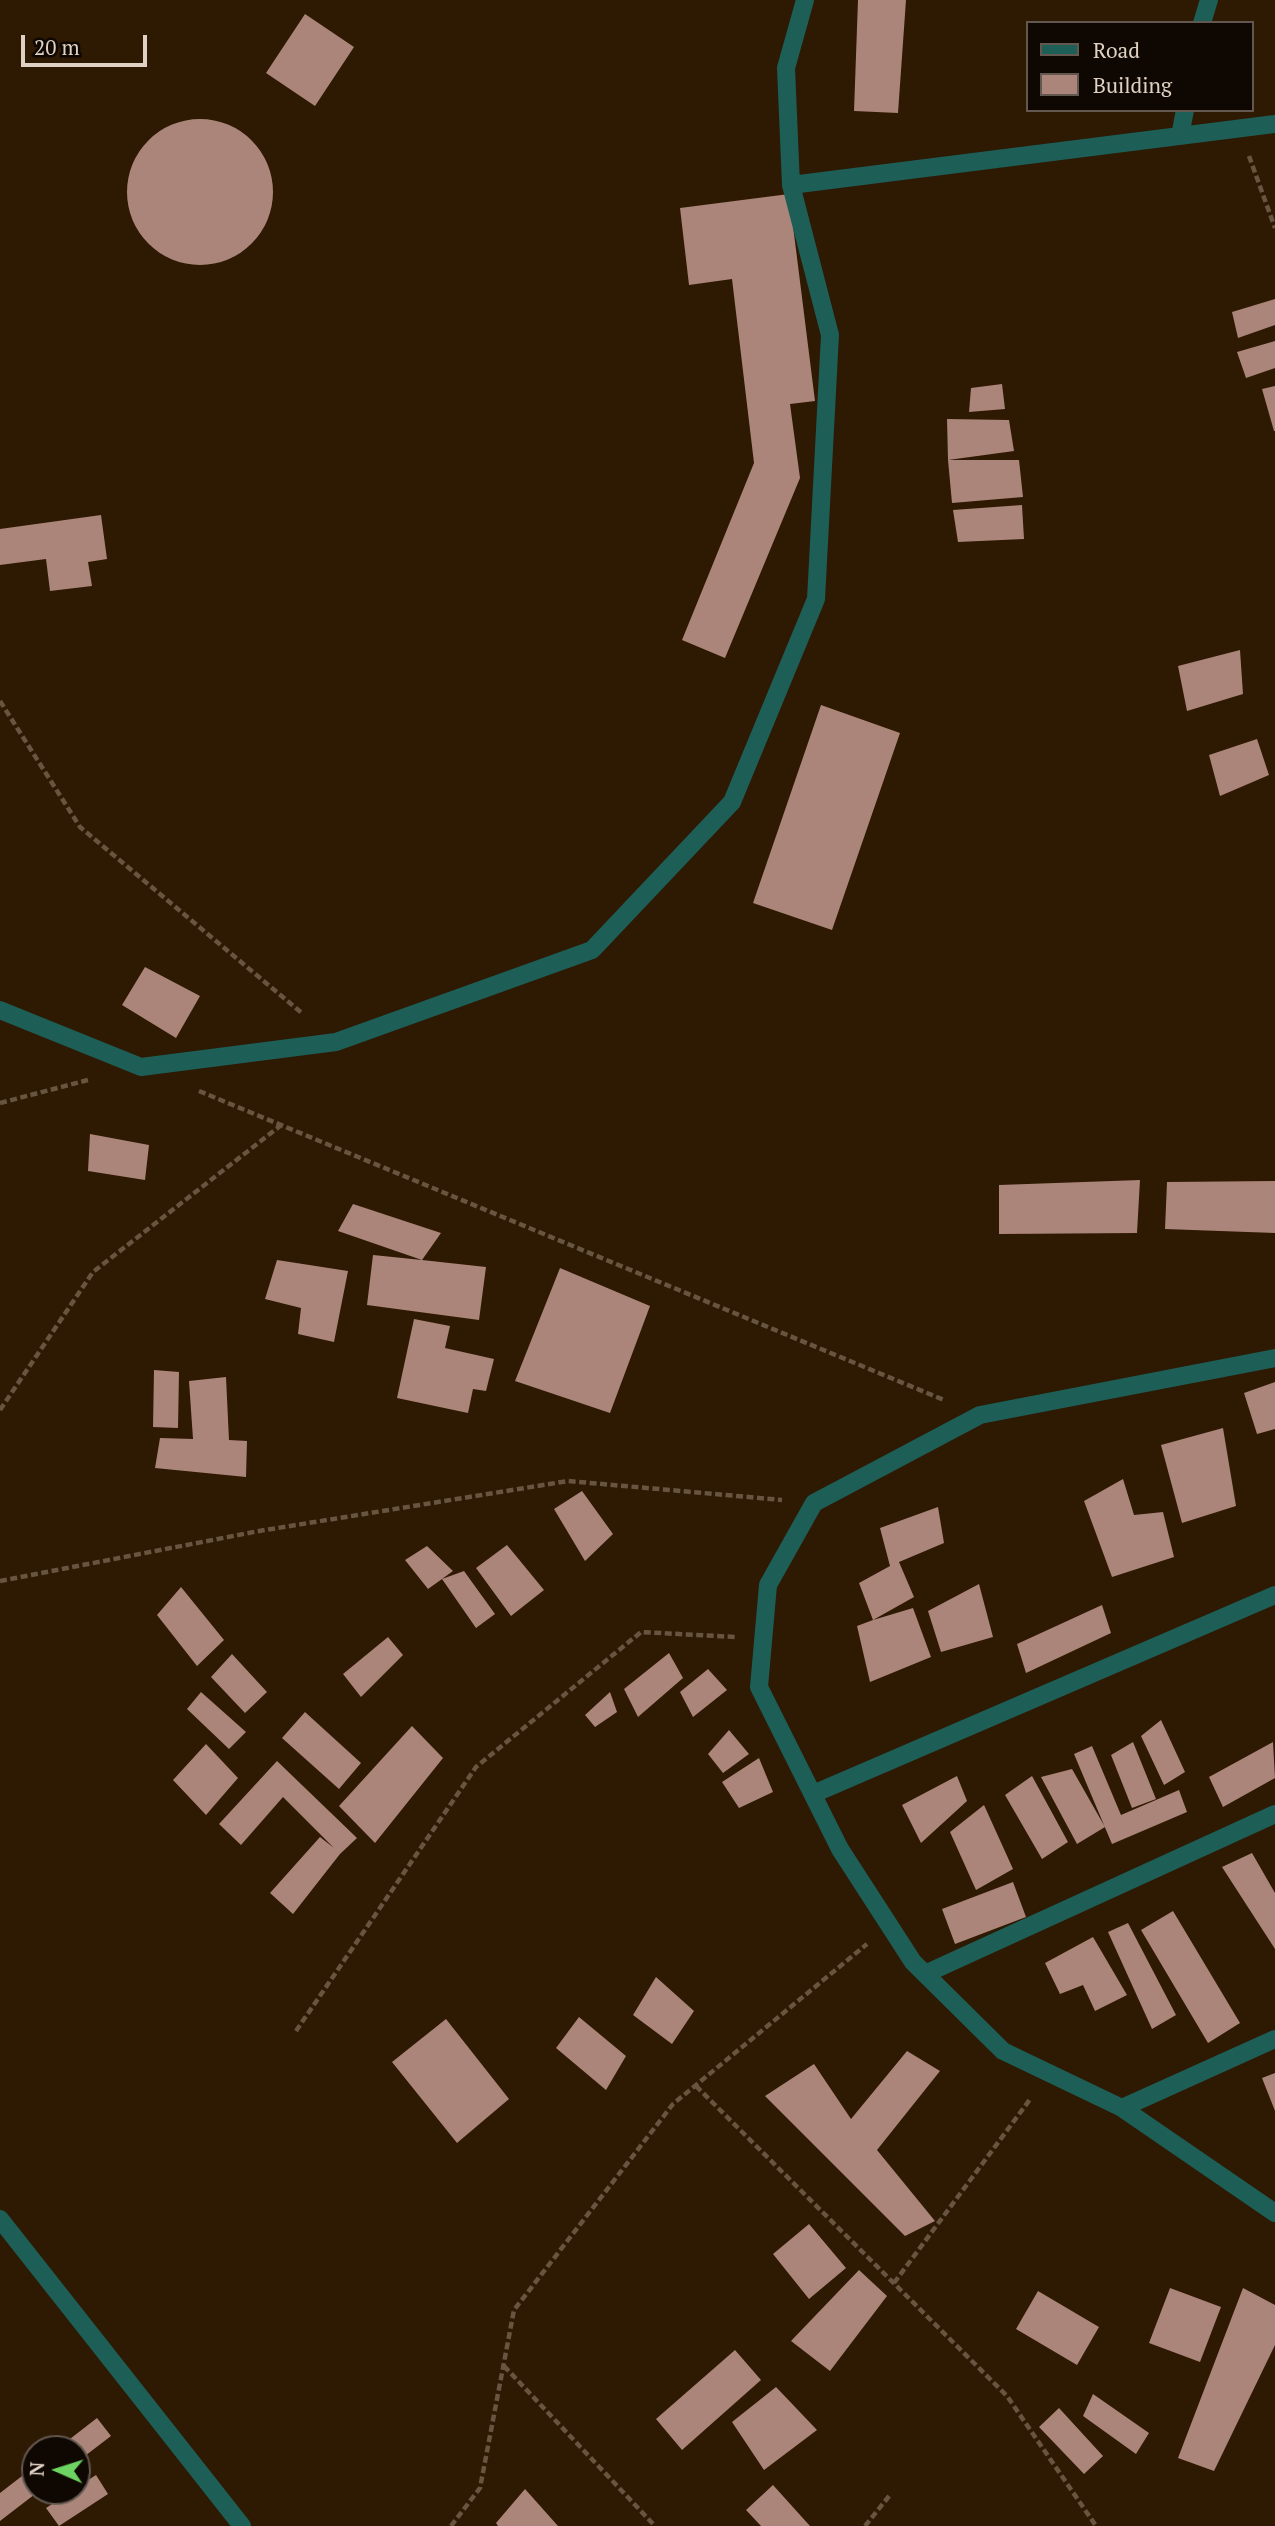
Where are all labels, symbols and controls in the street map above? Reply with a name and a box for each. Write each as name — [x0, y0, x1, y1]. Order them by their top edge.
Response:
scale bar — [24, 21, 150, 65]
legend — [1026, 21, 1254, 112]
text: 20 m — [34, 33, 80, 61]
text: Road — [1093, 36, 1140, 64]
text: Building — [1093, 71, 1172, 99]
north arrow — [21, 2435, 91, 2505]
text: N — [24, 2461, 49, 2477]

